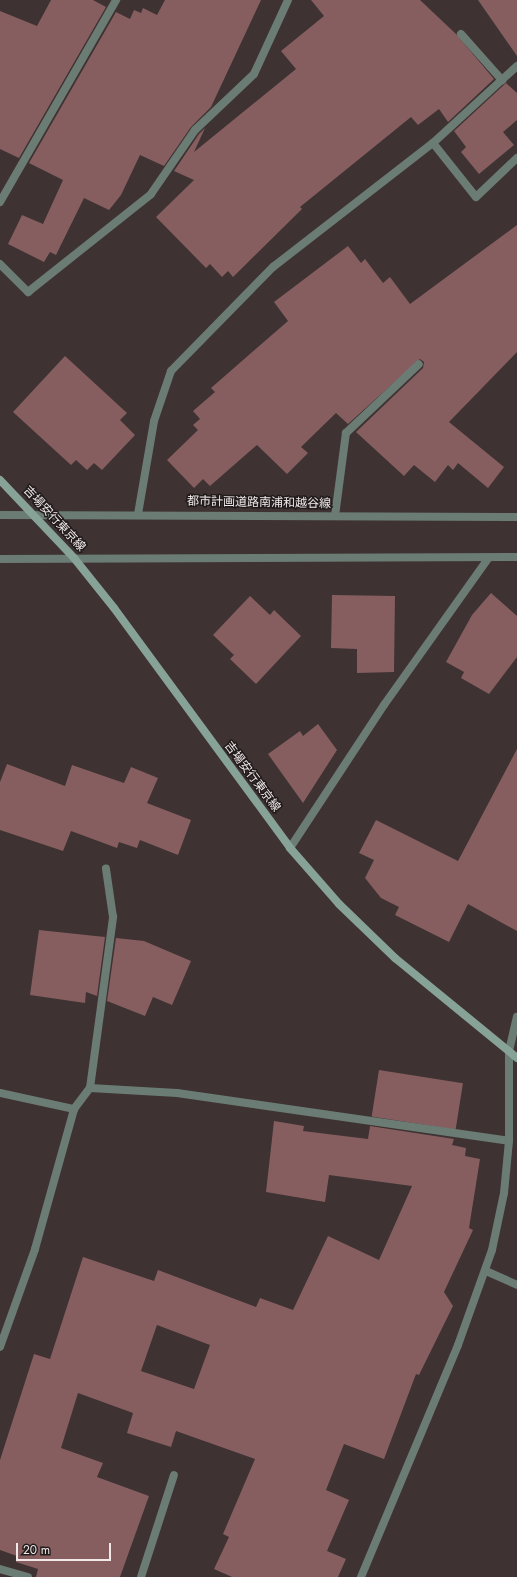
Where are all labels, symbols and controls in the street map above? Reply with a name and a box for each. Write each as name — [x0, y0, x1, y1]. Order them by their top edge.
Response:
street label: 吉場安行東京線 — [20, 483, 88, 555]
street label: 都市計画道路南浦和越谷線 — [187, 495, 331, 511]
street label: 吉場安行東京線 — [221, 739, 283, 815]
scale bar — [18, 1535, 113, 1561]
text: 20 m — [23, 1541, 50, 1559]

